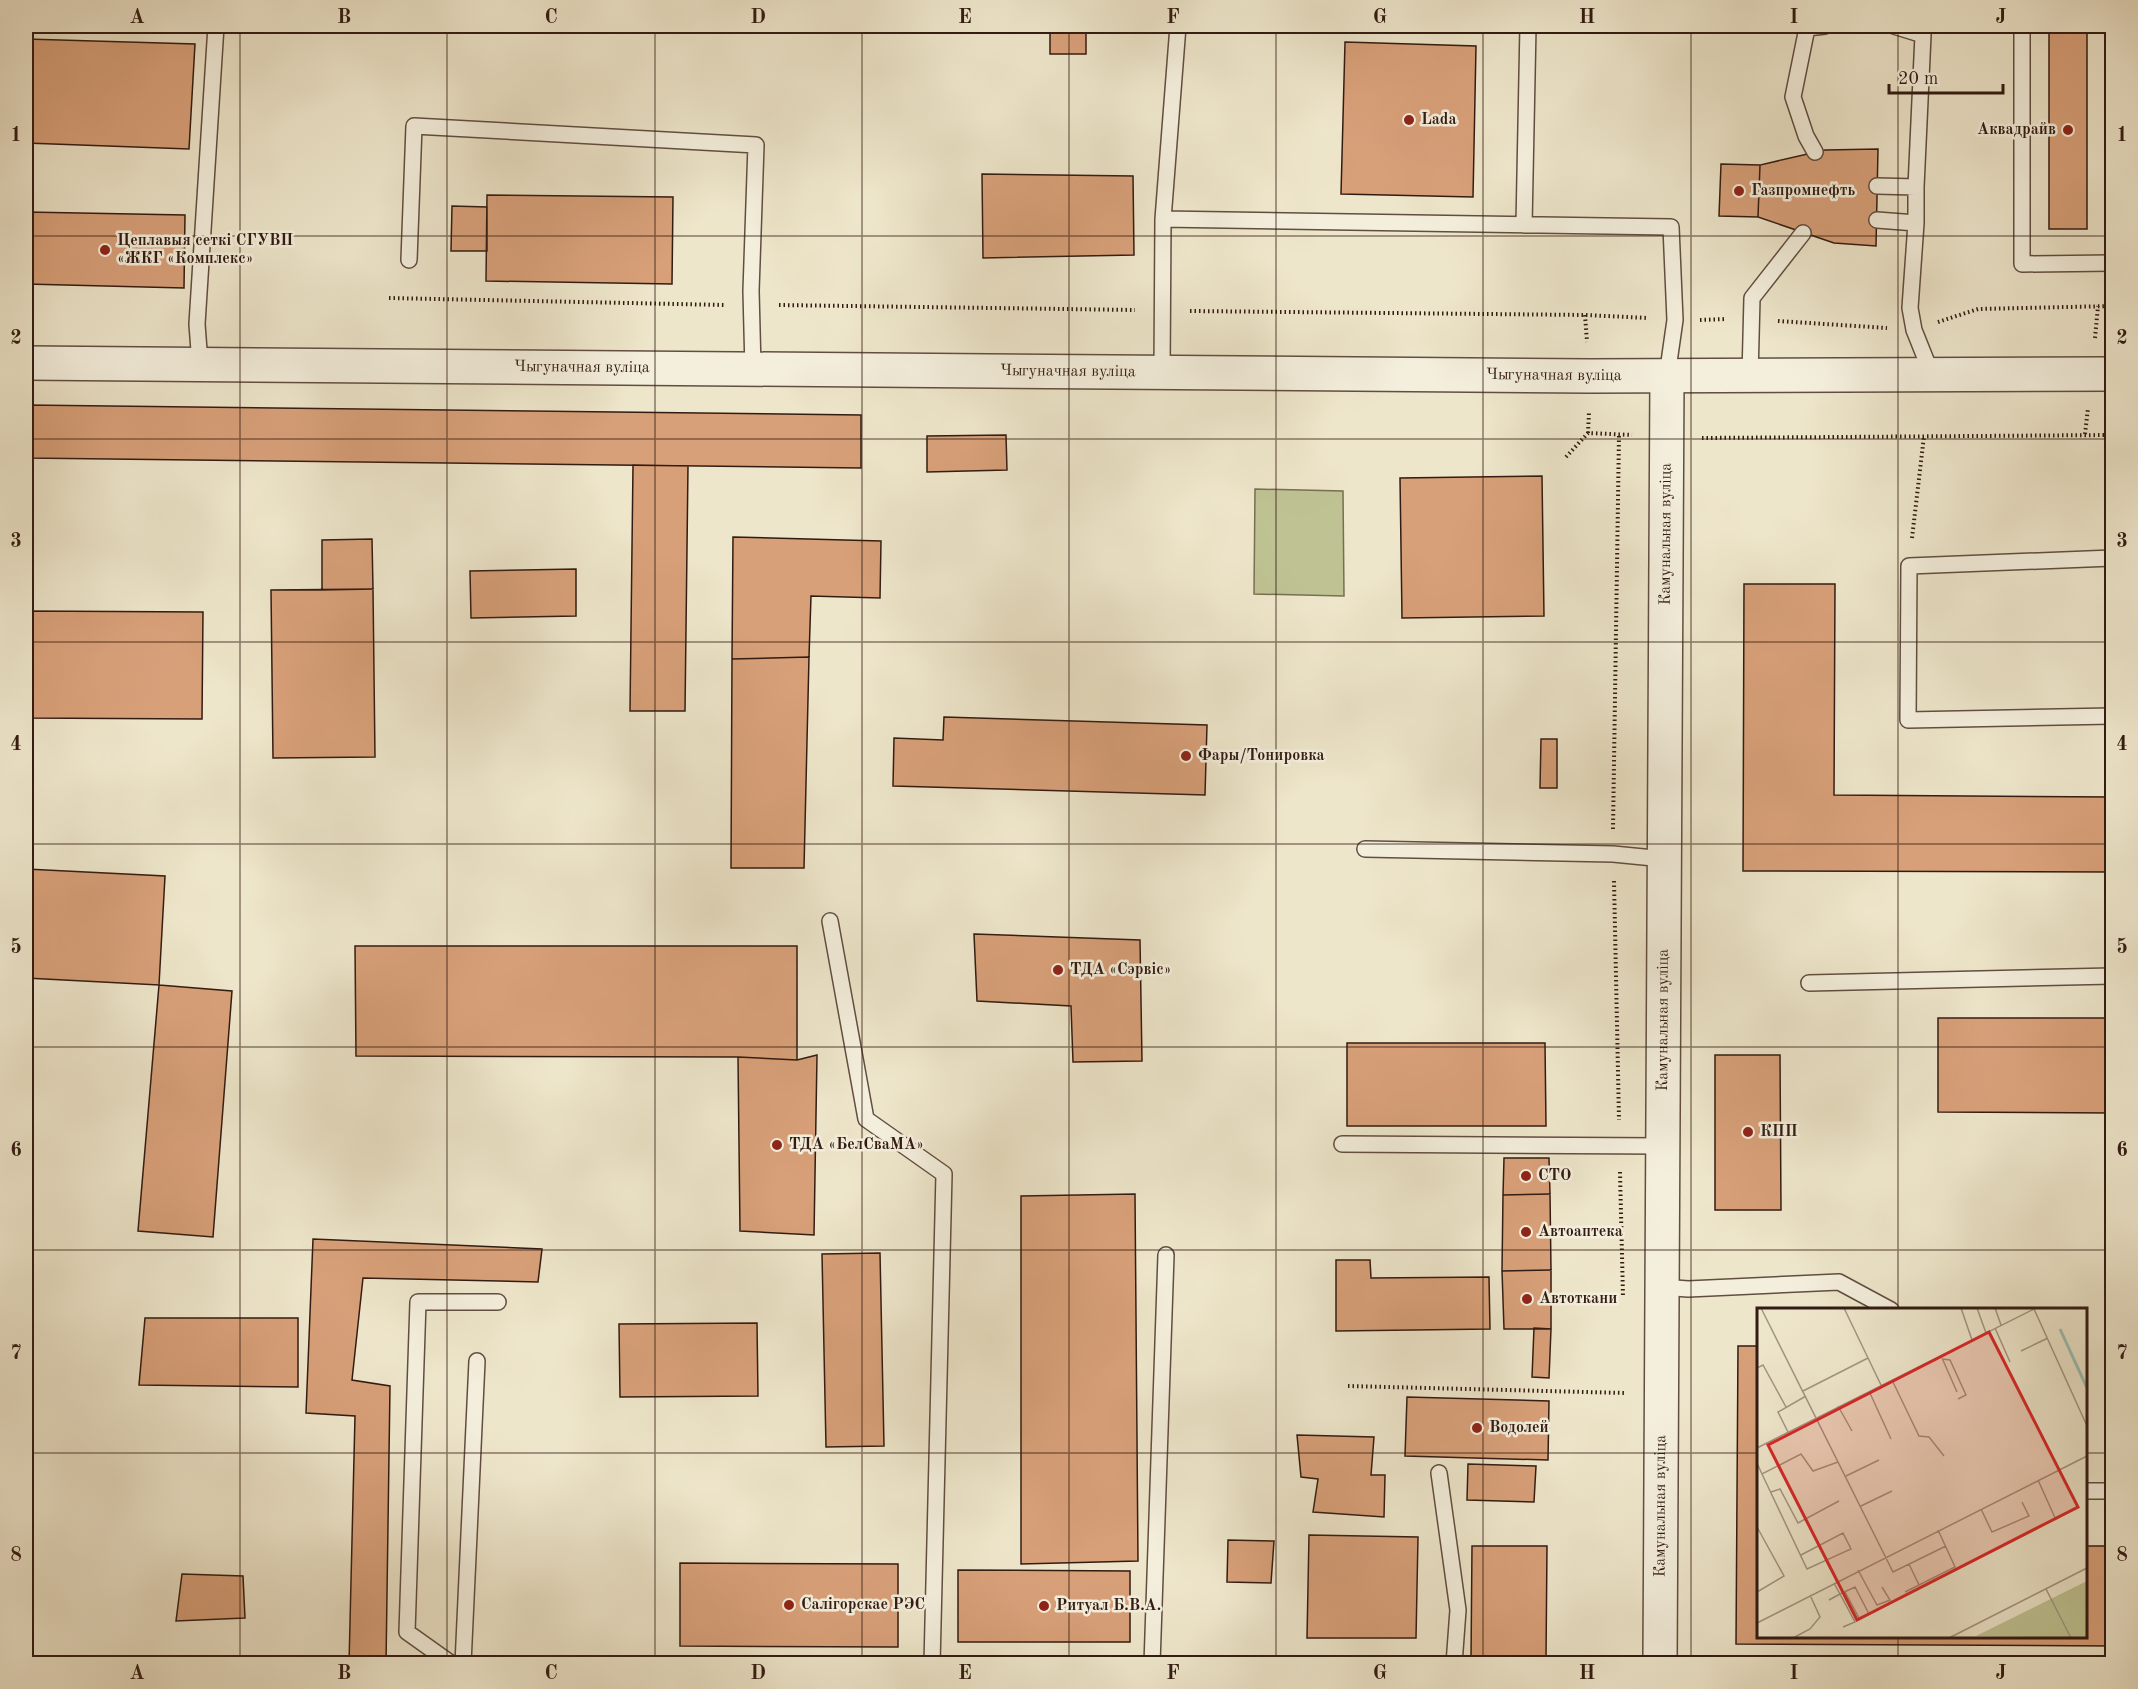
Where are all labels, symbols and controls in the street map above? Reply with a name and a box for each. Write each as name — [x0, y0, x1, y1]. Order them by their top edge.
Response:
text: A — [129, 8, 145, 28]
text: B — [337, 8, 351, 28]
text: C — [544, 8, 558, 28]
text: D — [750, 8, 766, 28]
text: E — [958, 8, 972, 28]
text: F — [1166, 8, 1180, 28]
text: G — [1373, 8, 1387, 28]
text: H — [1579, 8, 1595, 28]
text: I — [1790, 8, 1798, 28]
text: J — [1996, 8, 2007, 28]
scale bar — [1889, 57, 2003, 95]
text: 20 m — [1898, 70, 1938, 88]
place label: Lada — [1421, 112, 1457, 128]
marker: Lada — [1402, 113, 1416, 127]
place label: Аквадрайв — [1977, 122, 2056, 138]
marker: Аквадрайв — [2061, 123, 2075, 137]
text: 1 — [10, 126, 22, 146]
text: 1 — [2116, 126, 2128, 146]
place label: Газпромнефть — [1751, 183, 1855, 199]
marker: Газпромнефть — [1732, 184, 1746, 198]
place label: Цеплавыя сеткі СГУВП «ЖКГ «Комплекс» — [117, 233, 293, 267]
marker: Цеплавыя сеткі СГУВП «ЖКГ «Комплекс» — [98, 243, 112, 257]
text: 2 — [10, 329, 22, 349]
text: 2 — [2116, 329, 2128, 349]
street label: Чыгуначная вуліца — [514, 359, 650, 376]
street label: Чыгуначная вуліца — [1000, 363, 1136, 380]
street label: Чыгуначная вуліца — [1486, 367, 1622, 384]
street label: Камунальная вуліца — [1658, 463, 1675, 605]
text: 3 — [10, 532, 22, 552]
text: 3 — [2116, 532, 2128, 552]
text: 4 — [10, 735, 22, 755]
text: 4 — [2116, 735, 2128, 755]
place label: Фары/Тонировка — [1198, 748, 1325, 764]
marker: Фары/Тонировка — [1179, 749, 1193, 763]
text: 5 — [10, 937, 22, 958]
text: 5 — [2116, 937, 2128, 958]
street label: Камунальная вуліца — [1655, 949, 1672, 1091]
place label: ТДА «Сэрвіс» — [1070, 962, 1171, 978]
marker: ТДА «Сэрвіс» — [1051, 963, 1065, 977]
place label: КПП — [1760, 1124, 1798, 1140]
marker: КПП — [1741, 1125, 1755, 1139]
place label: ТДА «БелСваМА» — [789, 1137, 924, 1153]
marker: ТДА «БелСваМА» — [770, 1138, 784, 1152]
text: 6 — [10, 1141, 22, 1161]
text: 6 — [2116, 1141, 2128, 1161]
place label: СТО — [1538, 1168, 1571, 1184]
marker: СТО — [1519, 1169, 1533, 1183]
place label: Автоаптека — [1538, 1224, 1623, 1240]
marker: Автоаптека — [1519, 1225, 1533, 1239]
place label: Автоткани — [1539, 1291, 1617, 1307]
marker: Автоткани — [1520, 1292, 1534, 1306]
inset map — [1757, 1308, 2087, 1638]
text: 7 — [10, 1344, 22, 1364]
text: 7 — [2116, 1344, 2128, 1364]
place label: Водолей — [1489, 1420, 1549, 1436]
marker: Водолей — [1470, 1421, 1484, 1435]
street label: Камунальная вуліца — [1652, 1435, 1669, 1577]
text: 8 — [10, 1546, 22, 1566]
text: 8 — [2116, 1546, 2128, 1566]
place label: Салігорскае РЭС — [801, 1597, 925, 1613]
marker: Салігорскае РЭС — [782, 1598, 796, 1612]
place label: Ритуал Б.В.А. — [1056, 1598, 1161, 1614]
marker: Ритуал Б.В.А. — [1037, 1599, 1051, 1613]
text: A — [129, 1664, 145, 1684]
text: B — [337, 1664, 351, 1684]
text: C — [544, 1664, 558, 1684]
text: D — [750, 1664, 766, 1684]
text: E — [958, 1664, 972, 1684]
text: F — [1166, 1664, 1180, 1684]
text: G — [1373, 1664, 1387, 1684]
text: H — [1579, 1664, 1595, 1684]
text: I — [1790, 1664, 1798, 1684]
text: J — [1996, 1664, 2007, 1684]

